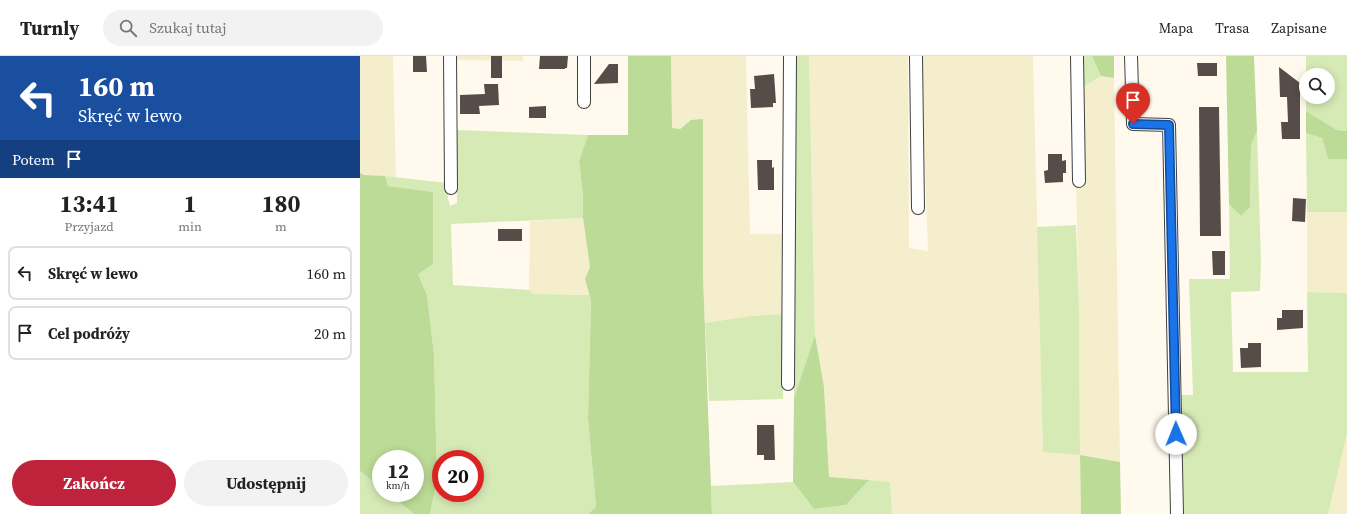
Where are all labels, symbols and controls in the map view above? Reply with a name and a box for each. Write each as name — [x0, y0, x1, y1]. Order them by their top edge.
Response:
search box — [103, 10, 383, 46]
text: Turnly — [20, 15, 79, 41]
icon: search — [117, 17, 139, 39]
text: Szukaj tutaj — [149, 17, 226, 38]
text: Mapa — [1159, 18, 1193, 38]
text: Trasa — [1215, 18, 1249, 38]
text: Zapisane — [1271, 18, 1327, 38]
text: 160 m — [78, 67, 155, 105]
map controls — [1299, 68, 1335, 104]
button: search — [1299, 68, 1335, 104]
icon: left — [12, 72, 64, 124]
pin — [1116, 83, 1150, 124]
icon: arrive — [1122, 89, 1144, 111]
text: Skręć w lewo — [78, 103, 182, 128]
icon: arrive — [63, 148, 85, 170]
text: Potem — [12, 149, 55, 170]
text: 13:41 — [60, 187, 119, 220]
text: 1 — [184, 187, 197, 220]
text: 180 — [261, 187, 300, 220]
text: Przyjazd — [65, 218, 114, 235]
text: min — [178, 218, 202, 235]
text: m — [275, 218, 287, 235]
icon: left — [14, 262, 36, 284]
text: Skręć w lewo — [48, 263, 138, 284]
text: 160 m — [306, 263, 346, 284]
icon: arrive — [14, 322, 36, 344]
text: Cel podróży — [48, 323, 130, 344]
text: 20 m — [314, 323, 346, 344]
position arrow — [1155, 413, 1197, 455]
speed limit sign: 20 — [432, 450, 484, 502]
text: 12 — [387, 457, 409, 485]
button: Zakończ — [12, 460, 176, 506]
button: Udostępnij — [184, 460, 348, 506]
text: km/h — [386, 479, 410, 492]

